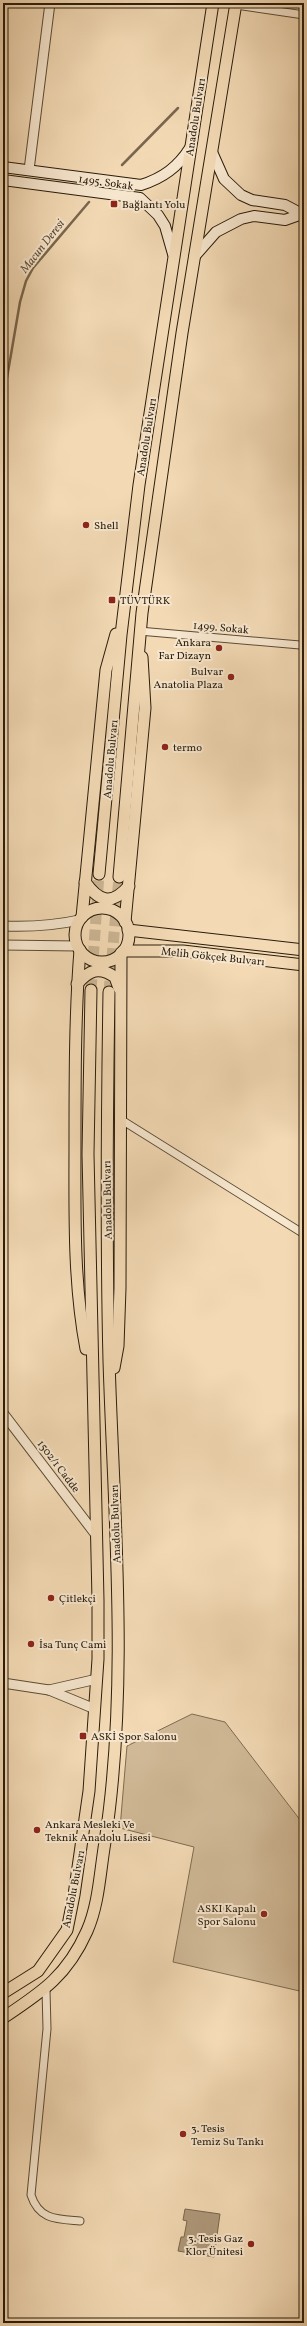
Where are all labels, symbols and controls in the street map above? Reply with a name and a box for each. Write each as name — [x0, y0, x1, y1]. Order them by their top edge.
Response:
street label: Anadolu Bulvarı — [183, 77, 210, 157]
street label: 1495. Sokak — [77, 172, 134, 195]
place label: Bağlantı Yolu — [122, 198, 186, 213]
marker: Bağlantı Yolu — [109, 199, 119, 209]
water label: Macun Deresi — [16, 216, 69, 277]
street label: Anadolu Bulvarı — [134, 397, 161, 477]
place label: Shell — [94, 519, 118, 534]
marker: Shell — [81, 520, 91, 530]
place label: TÜVTÜRK — [120, 594, 171, 609]
marker: TÜVTÜRK — [107, 595, 117, 605]
street label: 1499. Sokak — [192, 619, 249, 638]
place label: Ankara Far Dizayn — [159, 636, 212, 664]
marker: Ankara Far Dizayn — [214, 643, 224, 653]
place label: Bulvar Anatolia Plaza — [153, 665, 224, 693]
marker: Bulvar Anatolia Plaza — [226, 672, 236, 682]
street label: Anadolu Bulvarı — [101, 719, 122, 799]
place label: termo — [173, 741, 202, 756]
marker: termo — [160, 742, 170, 752]
street label: Melih Gökçek Bulvarı — [160, 945, 265, 970]
street label: Anadolu Bulvarı — [100, 1160, 117, 1240]
street label: 1502/1 Cadde — [33, 1438, 83, 1496]
street label: Anadolu Bulvarı — [108, 1484, 125, 1564]
place label: Çitlekçi — [59, 1592, 96, 1607]
marker: Çitlekçi — [46, 1593, 56, 1603]
place label: İsa Tunç Cami — [39, 1638, 106, 1653]
marker: İsa Tunç Cami — [26, 1639, 36, 1649]
place label: ASKİ Spor Salonu — [91, 1730, 177, 1745]
marker: ASKİ Spor Salonu — [78, 1731, 88, 1741]
place label: Ankara Mesleki Ve Teknik Anadolu Lisesi — [45, 1818, 151, 1846]
marker: Ankara Mesleki Ve Teknik Anadolu Lisesi — [32, 1825, 42, 1835]
street label: Anadolu Bulvarı — [60, 1849, 89, 1929]
place label: ASKI Kapalı Spor Salonu — [197, 1902, 256, 1930]
marker: ASKI Kapalı Spor Salonu — [259, 1909, 269, 1919]
place label: 3. Tesis Temiz Su Tankı — [191, 2122, 264, 2150]
marker: 3. Tesis Temiz Su Tankı — [178, 2129, 188, 2139]
place label: 3. Tesis Gaz Klor Ünitesi — [185, 2232, 243, 2260]
marker: 3. Tesis Gaz Klor Ünitesi — [246, 2239, 256, 2249]

